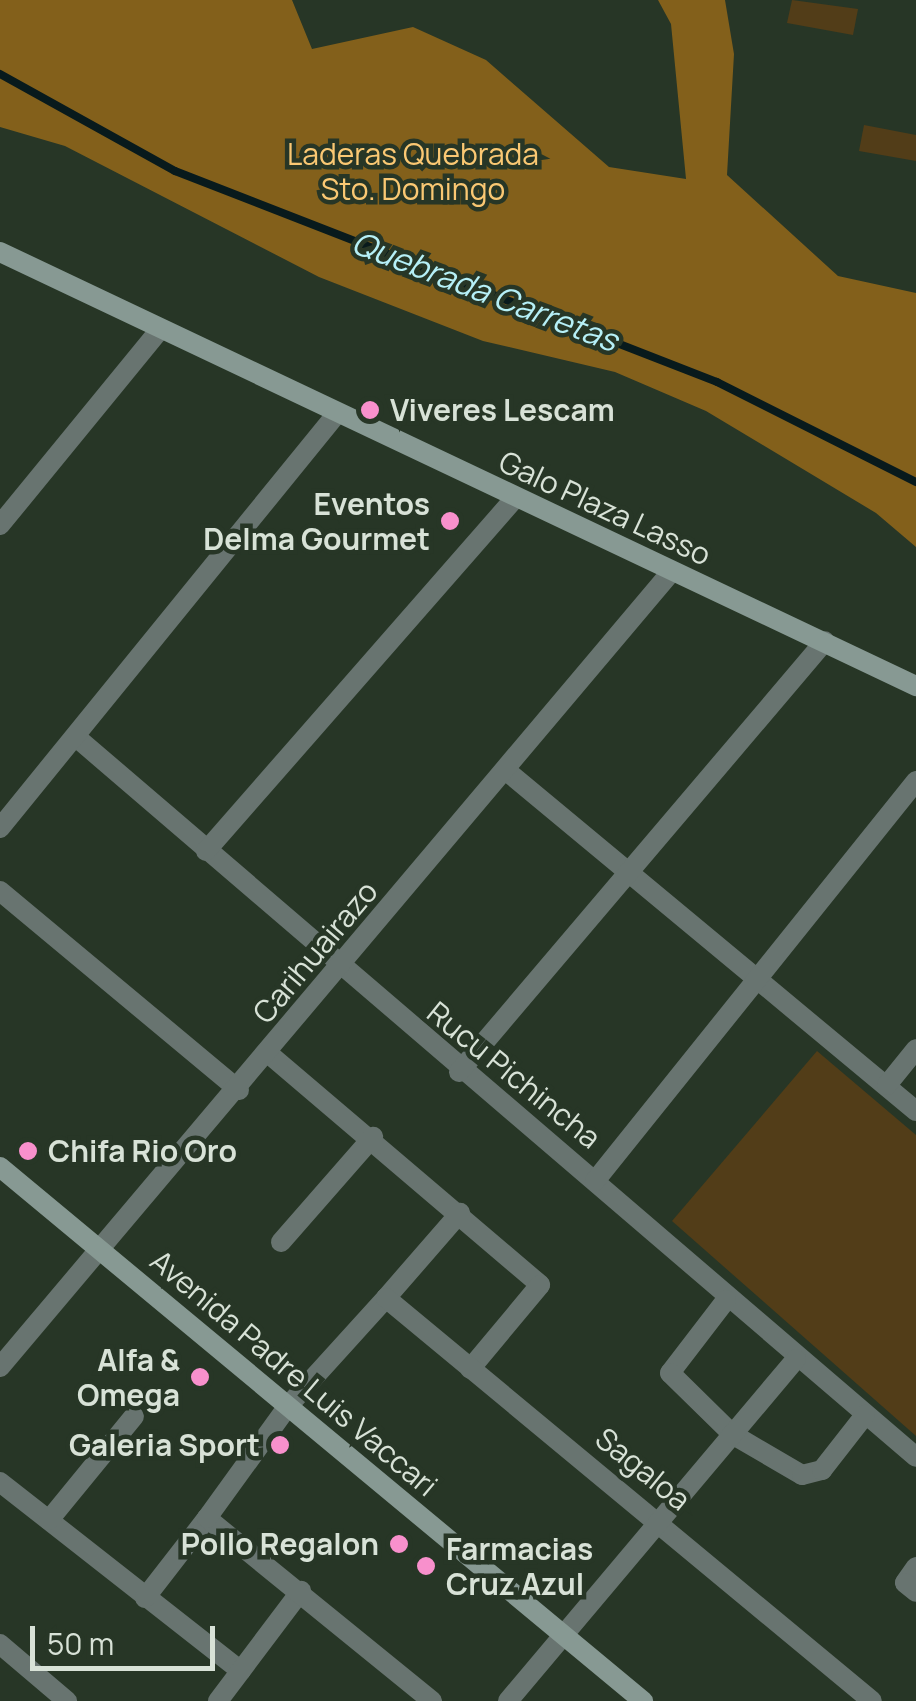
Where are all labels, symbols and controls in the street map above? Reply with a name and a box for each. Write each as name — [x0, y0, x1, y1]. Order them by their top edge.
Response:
park label: Laderas Quebrada Sto. Domingo — [287, 136, 539, 206]
water label: Quebrada Carretas — [347, 223, 623, 359]
place label: Viveres Lescam — [390, 392, 615, 428]
marker: Viveres Lescam — [359, 399, 381, 421]
street label: Galo Plaza Lasso — [494, 443, 716, 573]
place label: Eventos Delma Gourmet — [203, 486, 430, 556]
marker: Eventos Delma Gourmet — [439, 510, 461, 532]
street label: Carihuairazo — [245, 874, 385, 1030]
street label: Rucu Pichincha — [420, 994, 608, 1156]
place label: Chifa Rio Oro — [48, 1133, 237, 1169]
marker: Chifa Rio Oro — [17, 1140, 39, 1162]
street label: Avenida Padre Luis Vaccari — [143, 1242, 445, 1504]
place label: Alfa & Omega — [77, 1342, 180, 1412]
marker: Alfa & Omega — [189, 1366, 211, 1388]
street label: Sagaloa — [589, 1420, 697, 1518]
place label: Galeria Sport — [69, 1427, 260, 1463]
marker: Galeria Sport — [269, 1434, 291, 1456]
place label: Pollo Regalon — [181, 1526, 379, 1562]
place label: Farmacias Cruz Azul — [446, 1531, 593, 1602]
marker: Pollo Regalon — [388, 1533, 410, 1555]
marker: Farmacias Cruz Azul — [415, 1555, 437, 1577]
scale bar — [35, 1606, 220, 1668]
text: 50 m — [47, 1623, 114, 1664]

